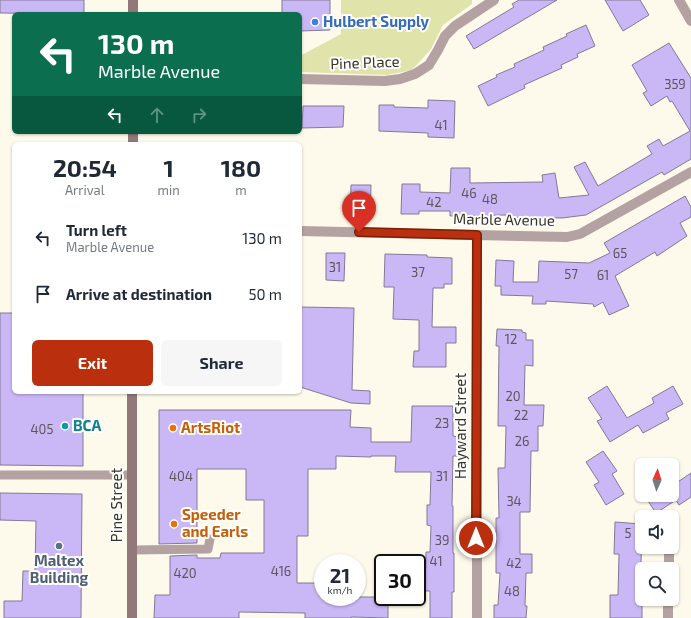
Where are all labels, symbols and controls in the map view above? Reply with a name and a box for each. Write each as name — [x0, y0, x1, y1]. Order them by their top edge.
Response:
place label: Hulbert Supply — [323, 12, 430, 31]
marker: Hulbert Supply — [310, 17, 320, 27]
text: 130 m — [98, 26, 174, 60]
icon: left — [32, 28, 84, 80]
street label: Pine Place — [330, 52, 400, 72]
text: Marble Avenue — [98, 60, 220, 82]
house number: 359 — [664, 76, 686, 92]
icon: left — [104, 104, 126, 126]
icon: ahead — [146, 104, 168, 126]
icon: right — [188, 104, 210, 126]
house number: 41 — [434, 117, 448, 133]
text: 20:54 — [53, 153, 117, 182]
text: 1 — [163, 153, 174, 182]
text: 180 — [221, 153, 261, 182]
text: Arrival — [65, 182, 105, 198]
text: min — [158, 182, 180, 198]
text: m — [235, 182, 247, 198]
house number: 46 — [461, 185, 477, 201]
pin — [342, 191, 376, 232]
house number: 48 — [482, 191, 498, 207]
house number: 42 — [426, 194, 442, 210]
icon: arrive — [348, 197, 370, 219]
street label: Marble Avenue — [453, 209, 555, 229]
text: Turn left — [66, 221, 127, 239]
icon: left — [32, 227, 54, 249]
text: 130 m — [242, 229, 282, 247]
text: Marble Avenue — [66, 239, 154, 255]
house number: 65 — [613, 245, 627, 261]
house number: 31 — [329, 259, 341, 275]
house number: 37 — [411, 264, 425, 280]
house number: 57 — [564, 266, 578, 282]
house number: 61 — [597, 267, 609, 283]
icon: arrive — [32, 283, 54, 305]
text: Arrive at destination — [66, 285, 212, 303]
text: 50 m — [248, 285, 282, 303]
house number: 12 — [505, 331, 517, 347]
button: Exit — [32, 340, 153, 386]
button: Share — [161, 340, 282, 386]
street label: Hayward Street — [451, 373, 469, 479]
house number: 20 — [505, 388, 521, 404]
house number: 22 — [514, 407, 528, 423]
house number: 23 — [435, 415, 449, 431]
place label: BCA — [73, 416, 101, 434]
place label: ArtsRiot — [181, 418, 240, 436]
house number: 405 — [31, 421, 53, 437]
marker: BCA — [60, 421, 70, 431]
marker: ArtsRiot — [168, 423, 178, 433]
house number: 26 — [515, 433, 529, 449]
north arrow — [635, 458, 679, 502]
map controls — [635, 458, 679, 606]
street label: Pine Street — [107, 468, 125, 542]
house number: 404 — [169, 468, 193, 484]
house number: 31 — [436, 468, 448, 484]
house number: 34 — [506, 493, 522, 509]
place label: Speeder and Earls — [182, 505, 248, 540]
button: sound — [635, 510, 679, 554]
position arrow — [455, 517, 497, 559]
marker: Speeder and Earls — [169, 519, 179, 529]
house number: 5 — [625, 525, 632, 541]
house number: 39 — [435, 532, 449, 548]
marker: Maltex Building — [54, 541, 64, 551]
place label: Maltex Building — [30, 551, 88, 586]
house number: 41 — [429, 553, 443, 569]
speed limit sign: 30 — [374, 554, 426, 606]
house number: 42 — [506, 555, 522, 571]
button: search — [635, 562, 679, 606]
house number: 416 — [271, 563, 291, 579]
text: 21 — [330, 563, 350, 587]
house number: 420 — [173, 565, 197, 581]
house number: 48 — [504, 583, 520, 599]
text: km/h — [328, 584, 352, 596]

